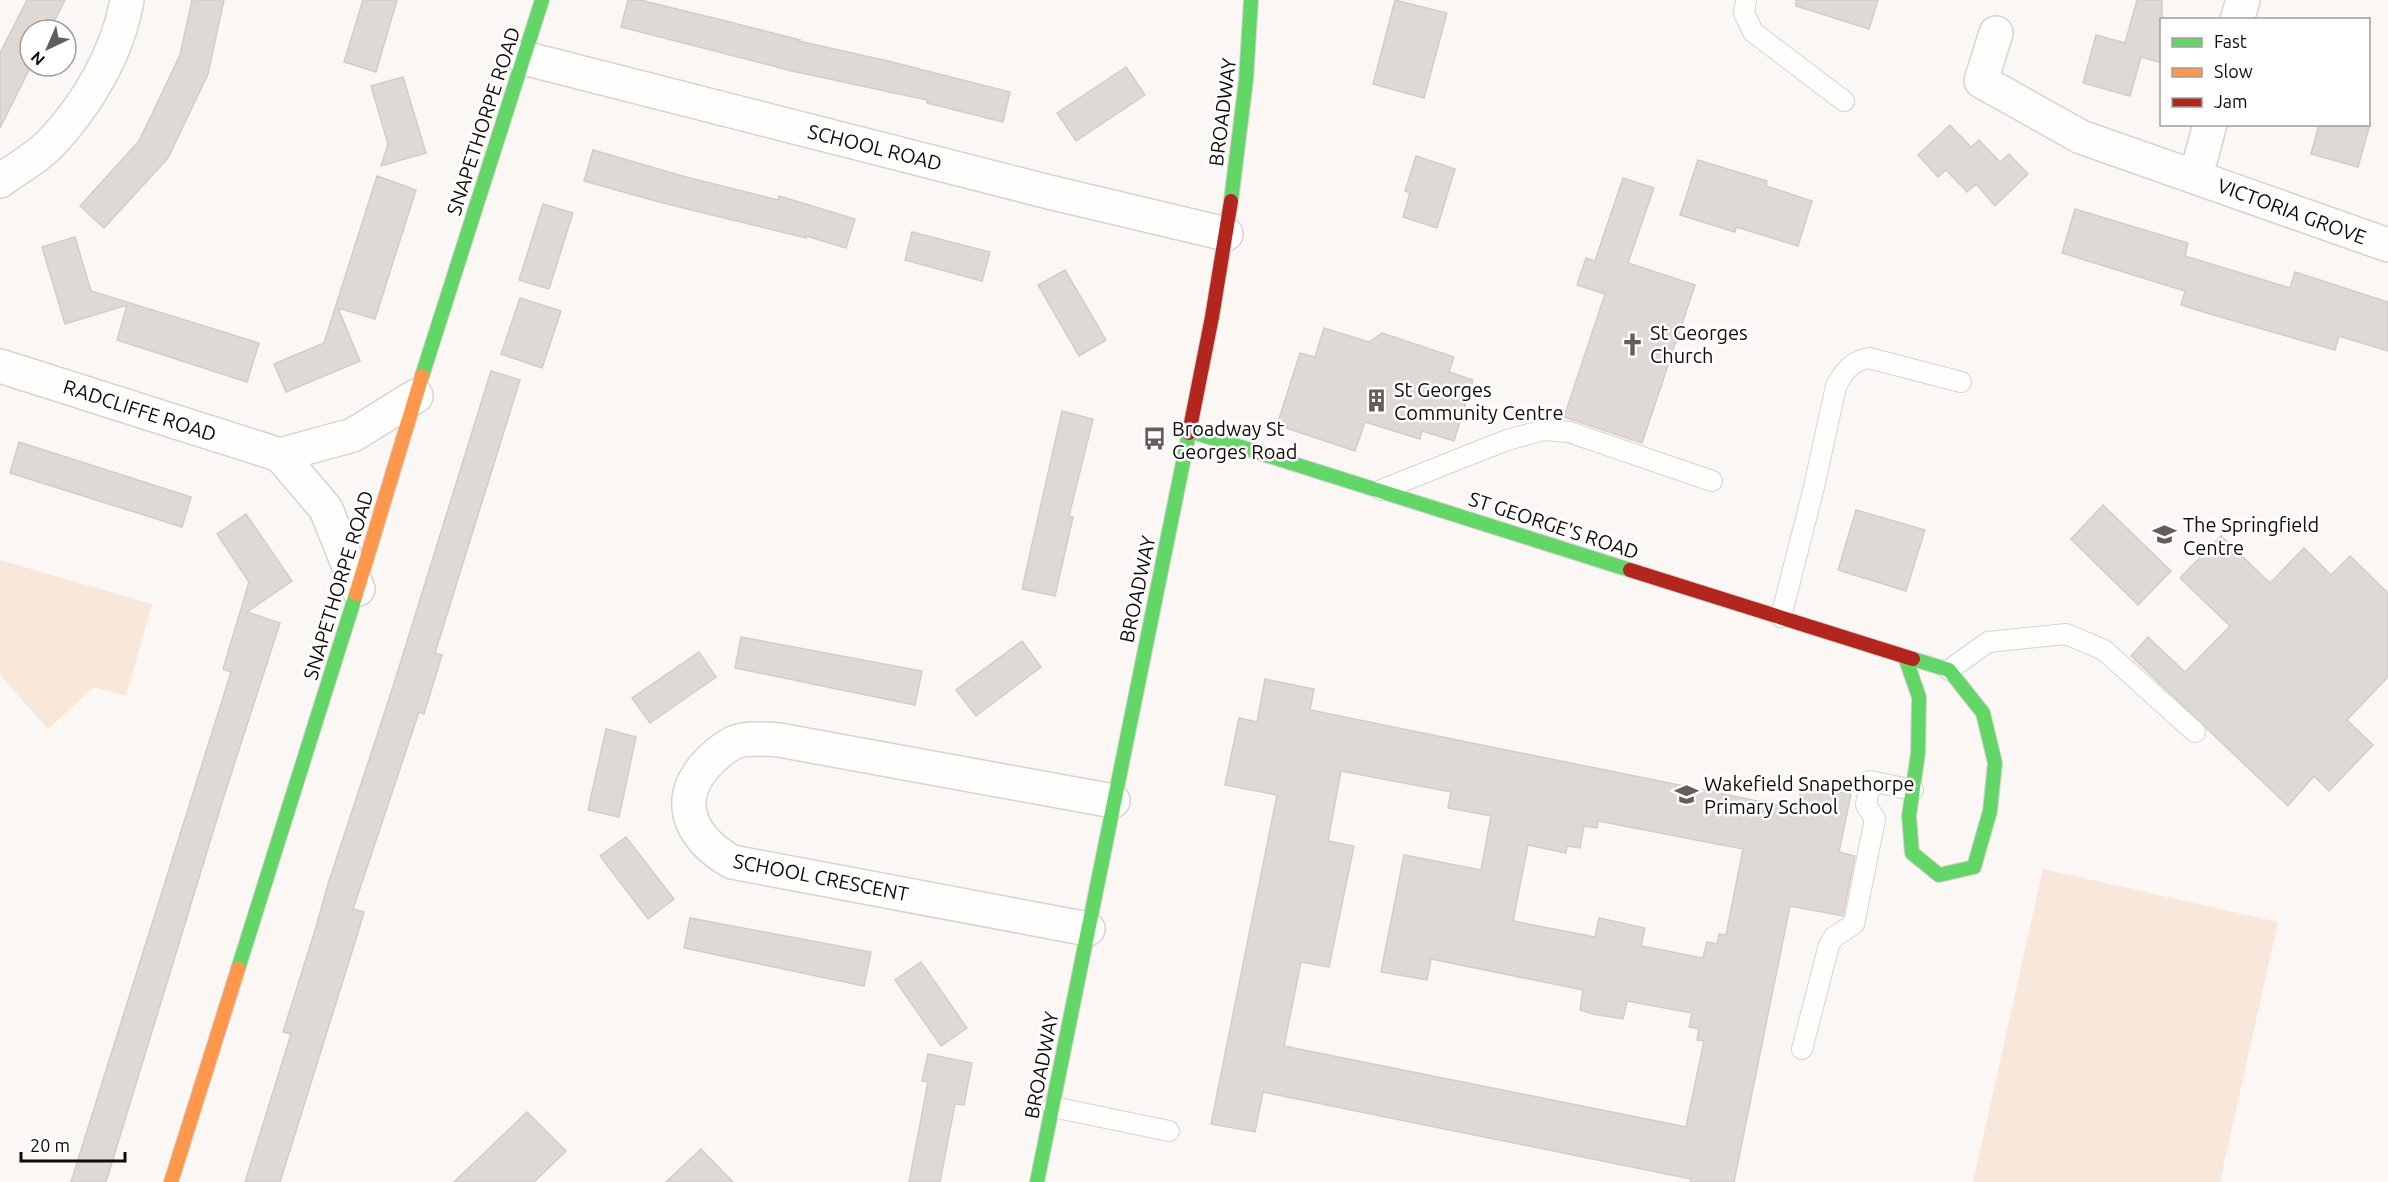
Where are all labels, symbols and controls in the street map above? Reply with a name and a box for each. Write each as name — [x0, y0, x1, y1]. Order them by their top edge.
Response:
north arrow — [18, 18, 78, 78]
legend — [2160, 18, 2370, 126]
street label: SNAPETHORPE ROAD — [442, 24, 524, 218]
text: Fast — [2214, 31, 2247, 51]
text: N — [27, 48, 48, 69]
street label: BROADWAY — [1204, 56, 1240, 167]
text: Slow — [2214, 61, 2253, 81]
text: Jam — [2214, 91, 2248, 111]
street label: SCHOOL ROAD — [806, 119, 944, 175]
street label: VICTORIA GROVE — [2214, 173, 2370, 249]
place label: St Georges Church — [1650, 321, 1748, 367]
church icon: St Georges Church — [1619, 331, 1645, 357]
street label: RADCLIFFE ROAD — [61, 374, 219, 446]
place label: St Georges Community Centre — [1394, 378, 1563, 424]
building icon: St Georges Community Centre — [1363, 388, 1389, 414]
place label: Broadway St Georges Road — [1172, 417, 1297, 463]
bus stop icon: Broadway St Georges Road — [1141, 426, 1167, 452]
street label: ST GEORGE'S ROAD — [1466, 487, 1642, 563]
street label: SNAPETHORPE ROAD — [298, 488, 378, 682]
place label: The Springfield Centre — [2183, 513, 2319, 559]
school or university icon: The Springfield Centre — [2152, 522, 2178, 548]
street label: BROADWAY — [1114, 533, 1160, 645]
place label: Wakefield Snapethorpe Primary School — [1704, 772, 1914, 818]
school or university icon: Wakefield Snapethorpe Primary School — [1673, 781, 1699, 807]
street label: SCHOOL CRESCENT — [732, 849, 910, 905]
street label: BROADWAY — [1019, 1009, 1063, 1121]
scale bar — [21, 1125, 124, 1163]
text: 20 m — [30, 1135, 70, 1155]

